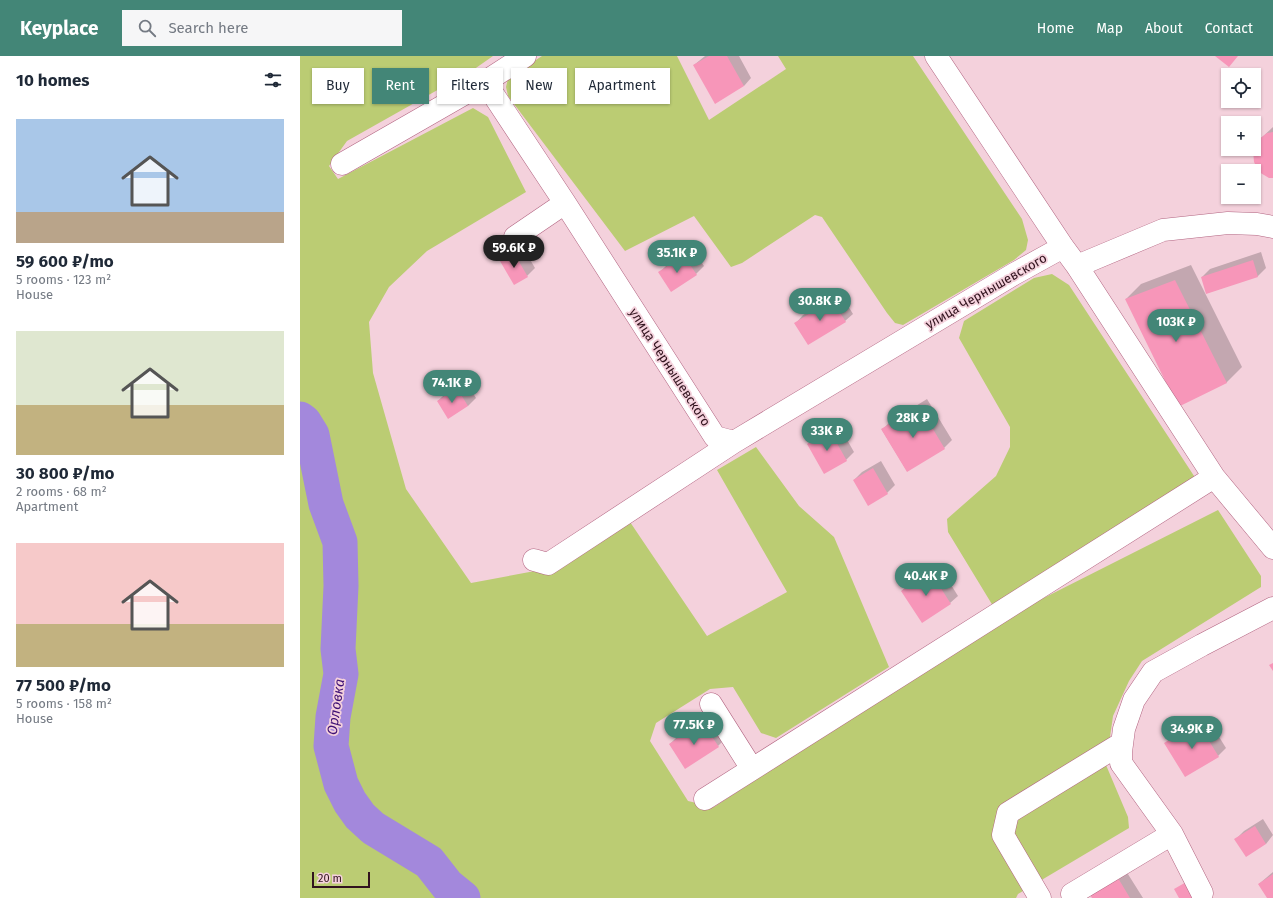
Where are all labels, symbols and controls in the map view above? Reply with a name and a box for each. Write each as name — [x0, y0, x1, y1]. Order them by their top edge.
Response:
search box — [122, 10, 402, 46]
text: Keyplace — [20, 17, 98, 40]
icon: search — [136, 17, 158, 39]
text: Search here — [168, 19, 249, 37]
text: Home — [1037, 20, 1074, 37]
text: Map — [1096, 20, 1123, 37]
text: About — [1145, 20, 1183, 37]
text: Contact — [1205, 20, 1253, 37]
chip: Buy — [312, 68, 364, 104]
chip: Rent — [372, 68, 429, 104]
chip: Filters — [437, 68, 503, 104]
chip: New — [511, 68, 567, 104]
chip: Apartment — [575, 68, 670, 104]
map controls — [1221, 68, 1261, 204]
button: locate — [1221, 68, 1261, 108]
icon: filters — [262, 69, 284, 91]
text: 10 homes — [16, 70, 90, 91]
button: + — [1221, 116, 1261, 156]
icon: home — [114, 145, 186, 217]
button: − — [1221, 164, 1261, 204]
pin: 59.6K ₽ — [477, 235, 551, 269]
text: 59.6K ₽ — [492, 240, 536, 255]
pin: 35.1K ₽ — [640, 240, 714, 274]
text: 35.1K ₽ — [657, 245, 697, 260]
street label: улица Чернышевского — [923, 250, 1049, 332]
text: 59 600 ₽/mo — [16, 251, 114, 272]
text: 5 rooms · 123 m² — [16, 272, 111, 287]
text: House — [16, 287, 53, 302]
pin: 30.8K ₽ — [783, 288, 857, 322]
text: 30.8K ₽ — [798, 293, 842, 308]
street label: улица Чернышевского — [626, 305, 714, 429]
pin: 103K ₽ — [1143, 309, 1209, 343]
text: 103K ₽ — [1156, 314, 1196, 329]
icon: home — [114, 357, 186, 429]
pin: 74.1K ₽ — [415, 370, 489, 404]
text: 74.1K ₽ — [432, 375, 472, 390]
pin: 28K ₽ — [885, 405, 941, 439]
text: 28K ₽ — [896, 410, 930, 425]
pin: 33K ₽ — [799, 418, 855, 452]
text: 33K ₽ — [811, 423, 843, 438]
text: 30 800 ₽/mo — [16, 463, 115, 484]
text: 2 rooms · 68 m² — [16, 484, 107, 499]
text: Apartment — [16, 499, 78, 514]
pin: 40.4K ₽ — [889, 563, 963, 597]
text: 40.4K ₽ — [904, 568, 948, 583]
icon: home — [114, 569, 186, 641]
text: 77 500 ₽/mo — [16, 675, 111, 696]
water label: Орловка — [324, 678, 348, 736]
text: 5 rooms · 158 m² — [16, 696, 112, 711]
text: House — [16, 711, 53, 726]
pin: 77.5K ₽ — [657, 712, 731, 746]
pin: 34.9K ₽ — [1155, 716, 1229, 750]
text: 77.5K ₽ — [673, 717, 715, 732]
text: 34.9K ₽ — [1170, 721, 1214, 736]
scale bar — [312, 870, 370, 889]
text: 20 m — [318, 872, 342, 885]

